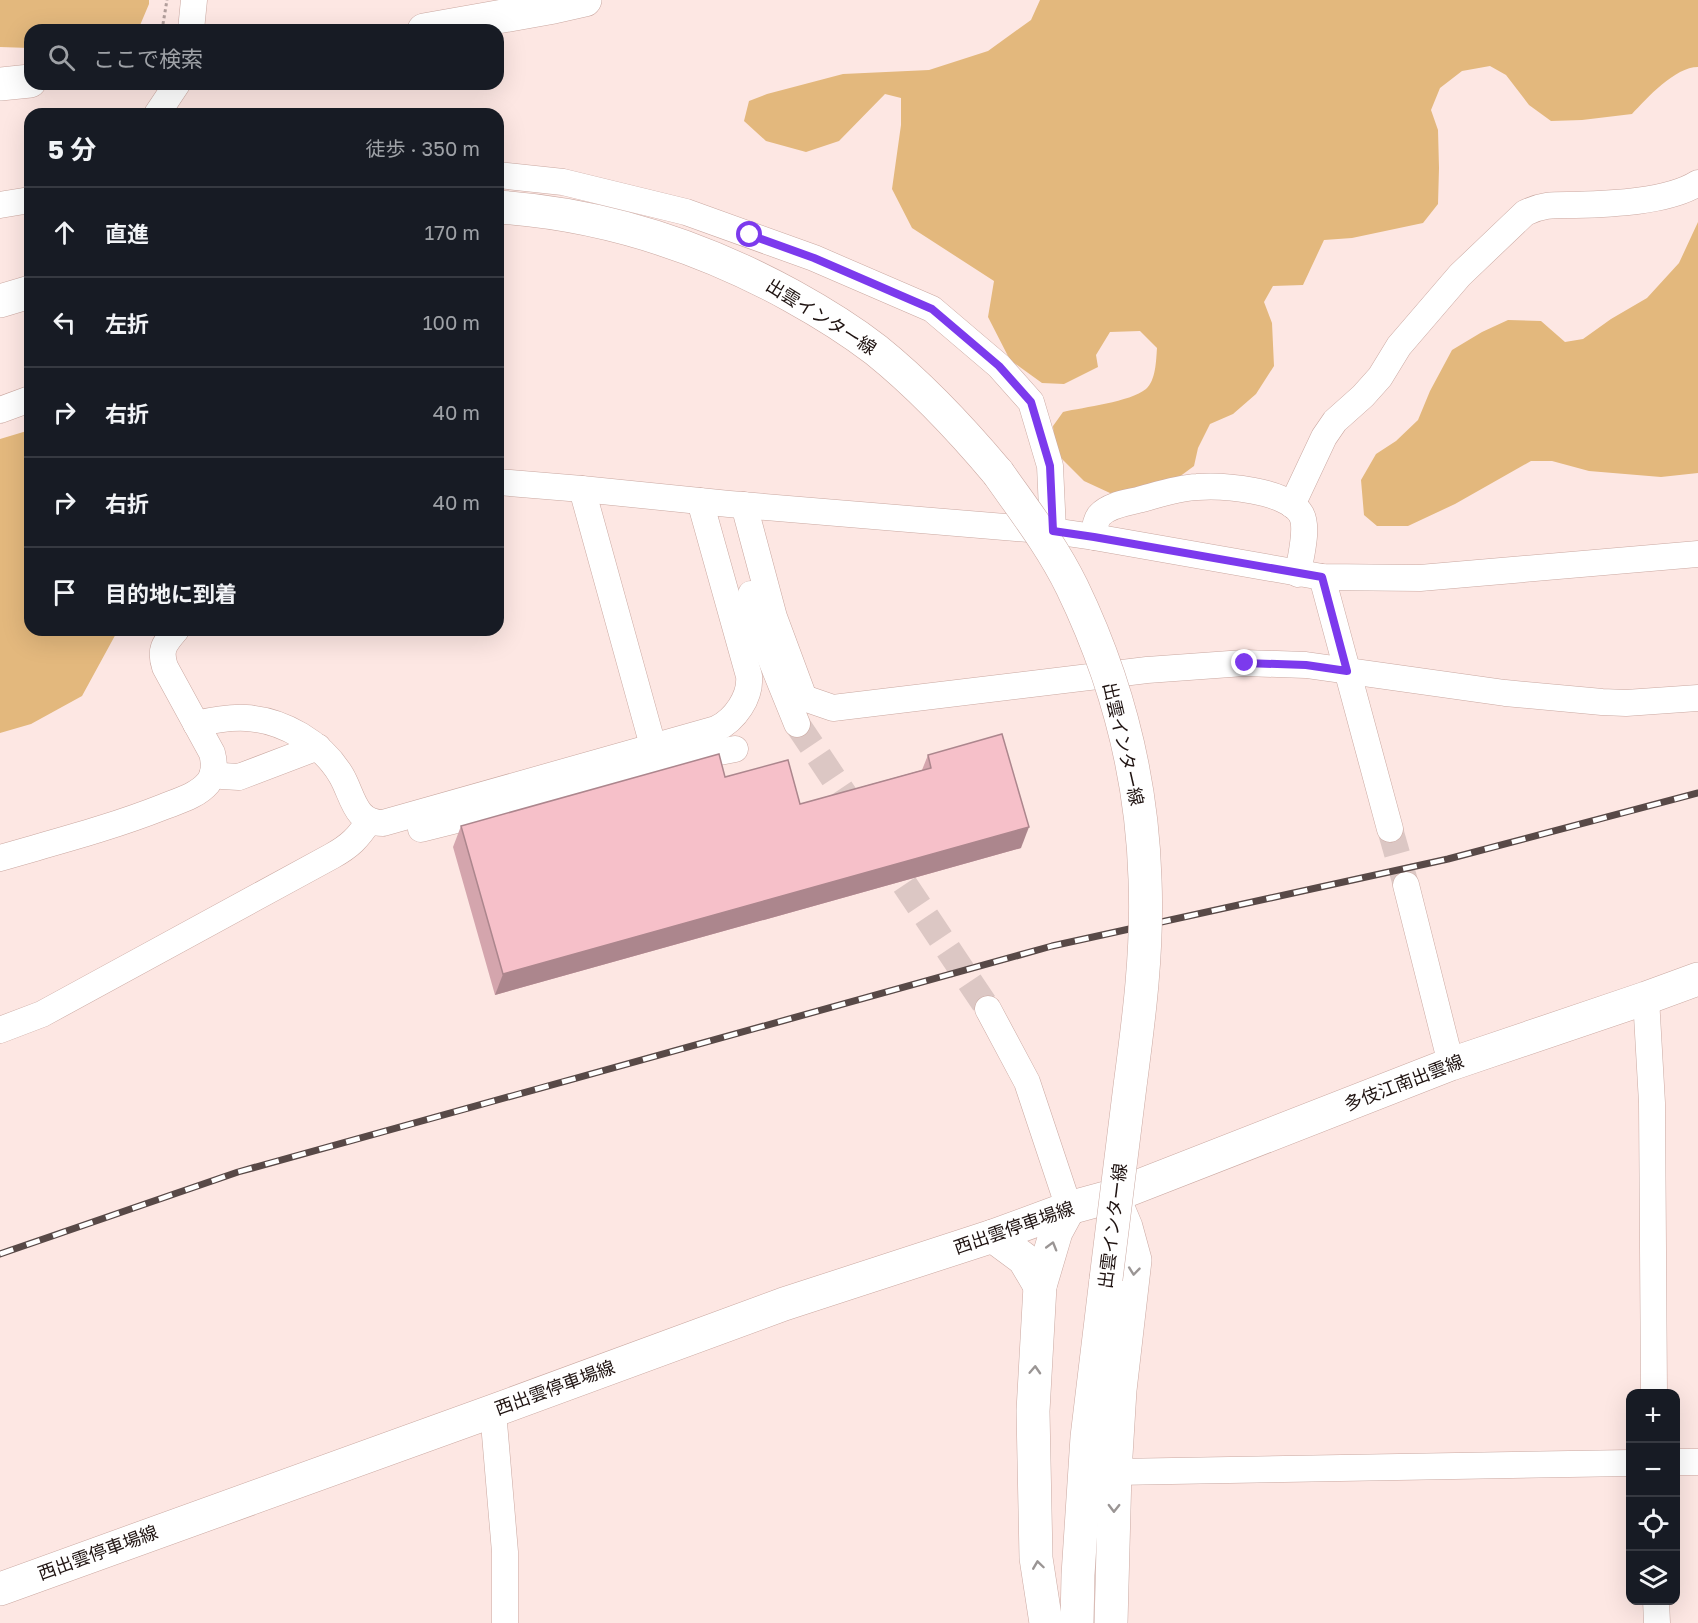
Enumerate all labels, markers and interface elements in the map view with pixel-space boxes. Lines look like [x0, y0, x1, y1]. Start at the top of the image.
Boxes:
search box [24, 24, 504, 90]
icon: search [45, 41, 78, 74]
text: ここで検索 [93, 45, 203, 72]
text: 5 分 [48, 134, 96, 165]
text: 徒歩 · 350 m [366, 136, 480, 160]
icon: ahead [48, 216, 81, 249]
text: 直進 [105, 220, 149, 247]
text: 170 m [425, 220, 480, 244]
route start [736, 221, 762, 247]
street label: 出雲インター線 [762, 273, 881, 359]
icon: left [48, 306, 81, 339]
text: 左折 [105, 310, 149, 337]
text: 100 m [423, 310, 480, 334]
icon: right [48, 396, 81, 429]
text: 右折 [105, 400, 149, 427]
text: 40 m [433, 400, 480, 424]
icon: right [48, 486, 81, 519]
text: 右折 [105, 490, 149, 517]
text: 40 m [433, 490, 480, 514]
icon: arrive [48, 576, 81, 609]
text: 目的地に到着 [105, 580, 237, 607]
route end [1231, 649, 1257, 675]
street label: 出雲インター線 [1099, 680, 1149, 808]
street label: 多伎江南出雲線 [1341, 1049, 1466, 1115]
street label: 出雲インター線 [1093, 1162, 1131, 1290]
street label: 西出雲停車場線 [951, 1196, 1077, 1258]
one-way arrow [1045, 1241, 1057, 1252]
one-way arrow [1128, 1267, 1141, 1276]
street label: 西出雲停車場線 [492, 1355, 618, 1419]
one-way arrow [1029, 1366, 1042, 1375]
map controls [1626, 1389, 1680, 1605]
button: + [1626, 1389, 1680, 1443]
button: − [1626, 1443, 1680, 1497]
button: locate [1626, 1497, 1680, 1551]
one-way arrow [1108, 1503, 1120, 1512]
street label: 西出雲停車場線 [35, 1520, 161, 1584]
button: layers [1626, 1551, 1680, 1605]
one-way arrow [1032, 1561, 1044, 1570]

